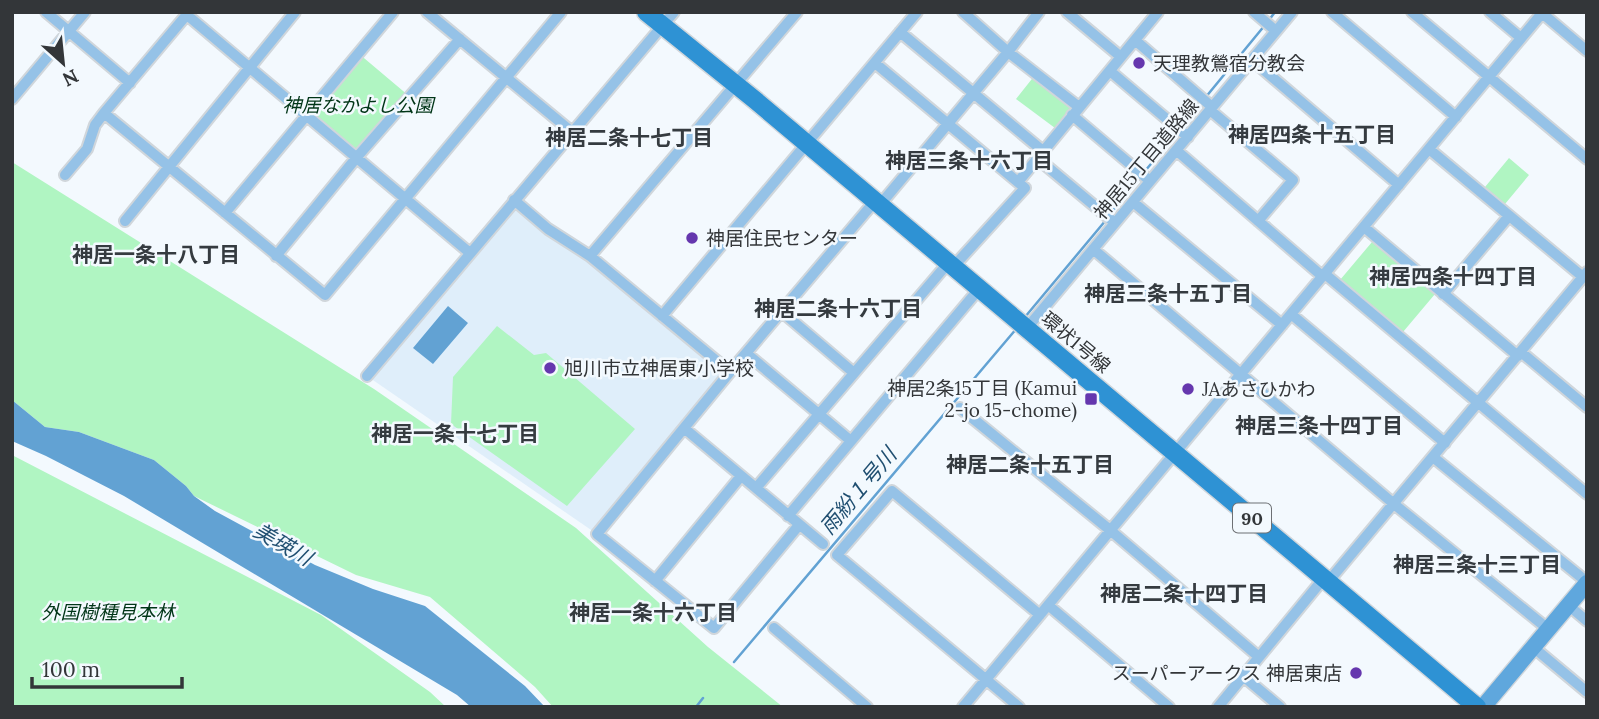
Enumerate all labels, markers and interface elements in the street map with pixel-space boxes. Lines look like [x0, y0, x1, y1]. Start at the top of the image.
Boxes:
north arrow [28, 28, 98, 98]
place label: 天理教鶯宿分教会 [1153, 51, 1305, 75]
marker: 天理教鶯宿分教会 [1131, 55, 1147, 71]
text: N [58, 64, 83, 92]
park label: 神居なかよし公園 [282, 93, 437, 117]
street label: 神居15丁目道路線 [1089, 94, 1203, 224]
district label: 神居四条十五丁目 [1228, 121, 1396, 148]
district label: 神居二条十七丁目 [545, 124, 713, 151]
district label: 神居三条十六丁目 [885, 147, 1053, 174]
place label: 神居住民センター [706, 226, 858, 250]
marker: 神居住民センター [684, 230, 700, 246]
district label: 神居一条十八丁目 [72, 241, 240, 268]
district label: 神居四条十四丁目 [1369, 263, 1537, 290]
district label: 神居三条十五丁目 [1084, 280, 1252, 307]
district label: 神居二条十六丁目 [754, 295, 922, 322]
street label: 環状1号線 [1037, 306, 1115, 378]
place label: 旭川市立神居東小学校 [564, 356, 754, 380]
marker: 旭川市立神居東小学校 [542, 360, 558, 376]
place label: 神居2条15丁目 (Kamui 2-jo 15-chome) [887, 376, 1077, 423]
place label: JAあさひかわ [1201, 377, 1315, 401]
marker: JAあさひかわ [1180, 381, 1196, 397]
marker: 神居2条15丁目 (Kamui 2-jo 15-chome) [1083, 391, 1099, 407]
district label: 神居三条十四丁目 [1235, 412, 1403, 439]
district label: 神居一条十七丁目 [371, 420, 539, 447]
water label: 雨紛１号川 [814, 441, 903, 540]
district label: 神居二条十五丁目 [946, 451, 1114, 478]
road number: 90 [1233, 504, 1271, 532]
water label: 美瑛川 [249, 517, 319, 572]
district label: 神居三条十三丁目 [1393, 551, 1561, 578]
district label: 神居二条十四丁目 [1100, 580, 1268, 607]
district label: 神居一条十六丁目 [569, 599, 737, 626]
park label: 外国樹種見本林 [41, 600, 176, 624]
scale bar [32, 646, 182, 690]
text: 100 m [42, 656, 100, 683]
place label: スーパーアークス 神居東店 [1112, 661, 1342, 685]
marker: スーパーアークス 神居東店 [1348, 665, 1364, 681]

